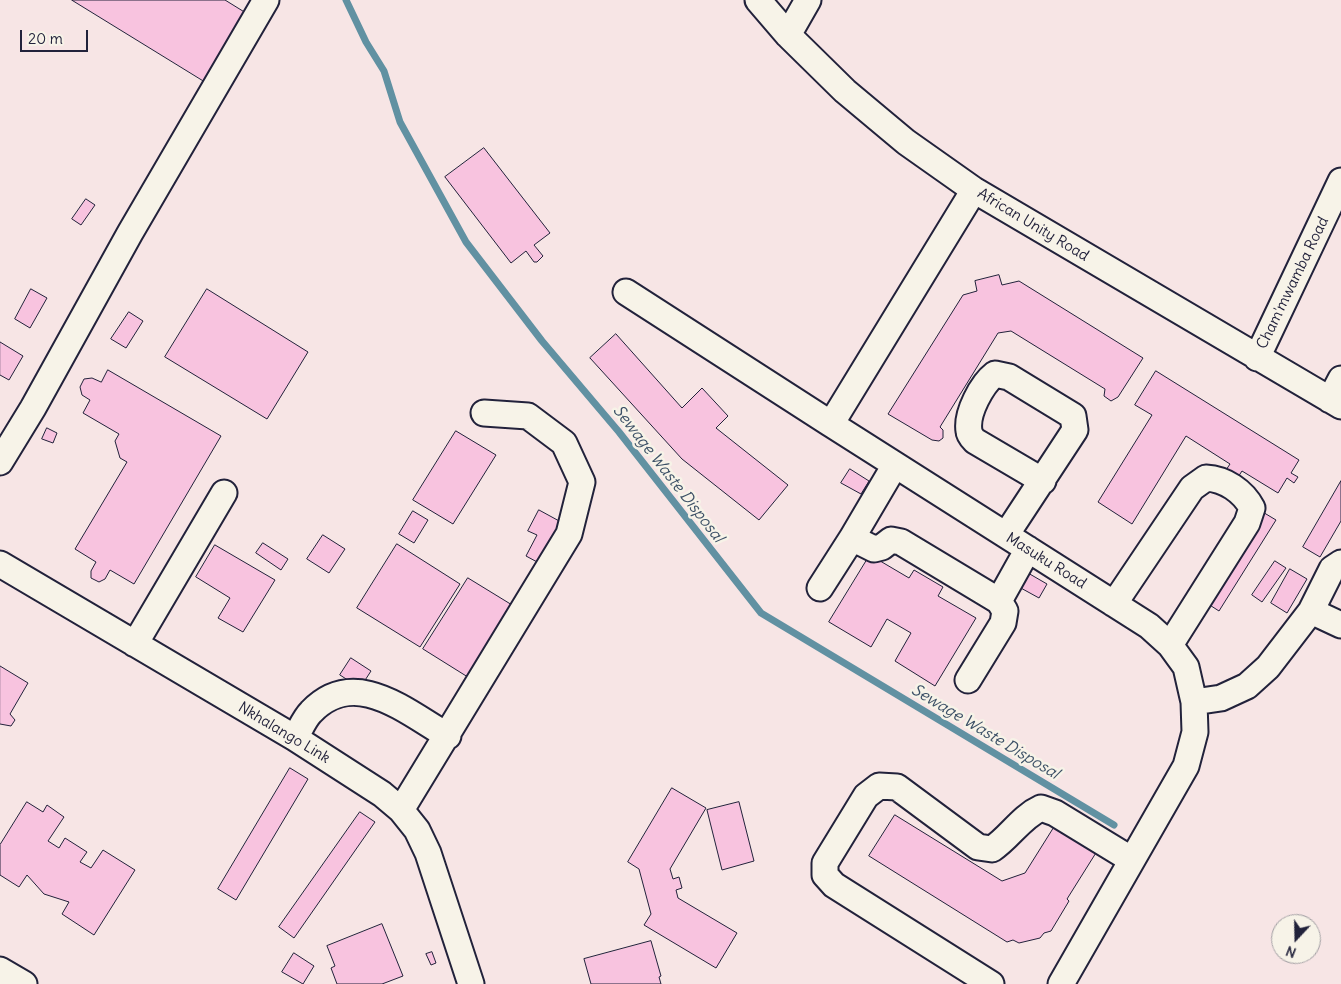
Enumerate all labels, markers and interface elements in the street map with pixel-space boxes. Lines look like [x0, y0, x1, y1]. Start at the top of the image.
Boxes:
scale bar [22, 20, 90, 52]
text: 20 m [28, 29, 63, 48]
street label: African Unity Road [974, 185, 1092, 265]
street label: Cham'mwamba Road [1253, 214, 1333, 352]
water label: Sewage Waste Disposal [608, 402, 728, 546]
street label: Masuku Road [1002, 529, 1090, 593]
water label: Sewage Waste Disposal [908, 680, 1062, 784]
street label: Nkhalango Link [235, 699, 333, 767]
north arrow [1271, 914, 1321, 964]
text: N [1283, 942, 1299, 962]

